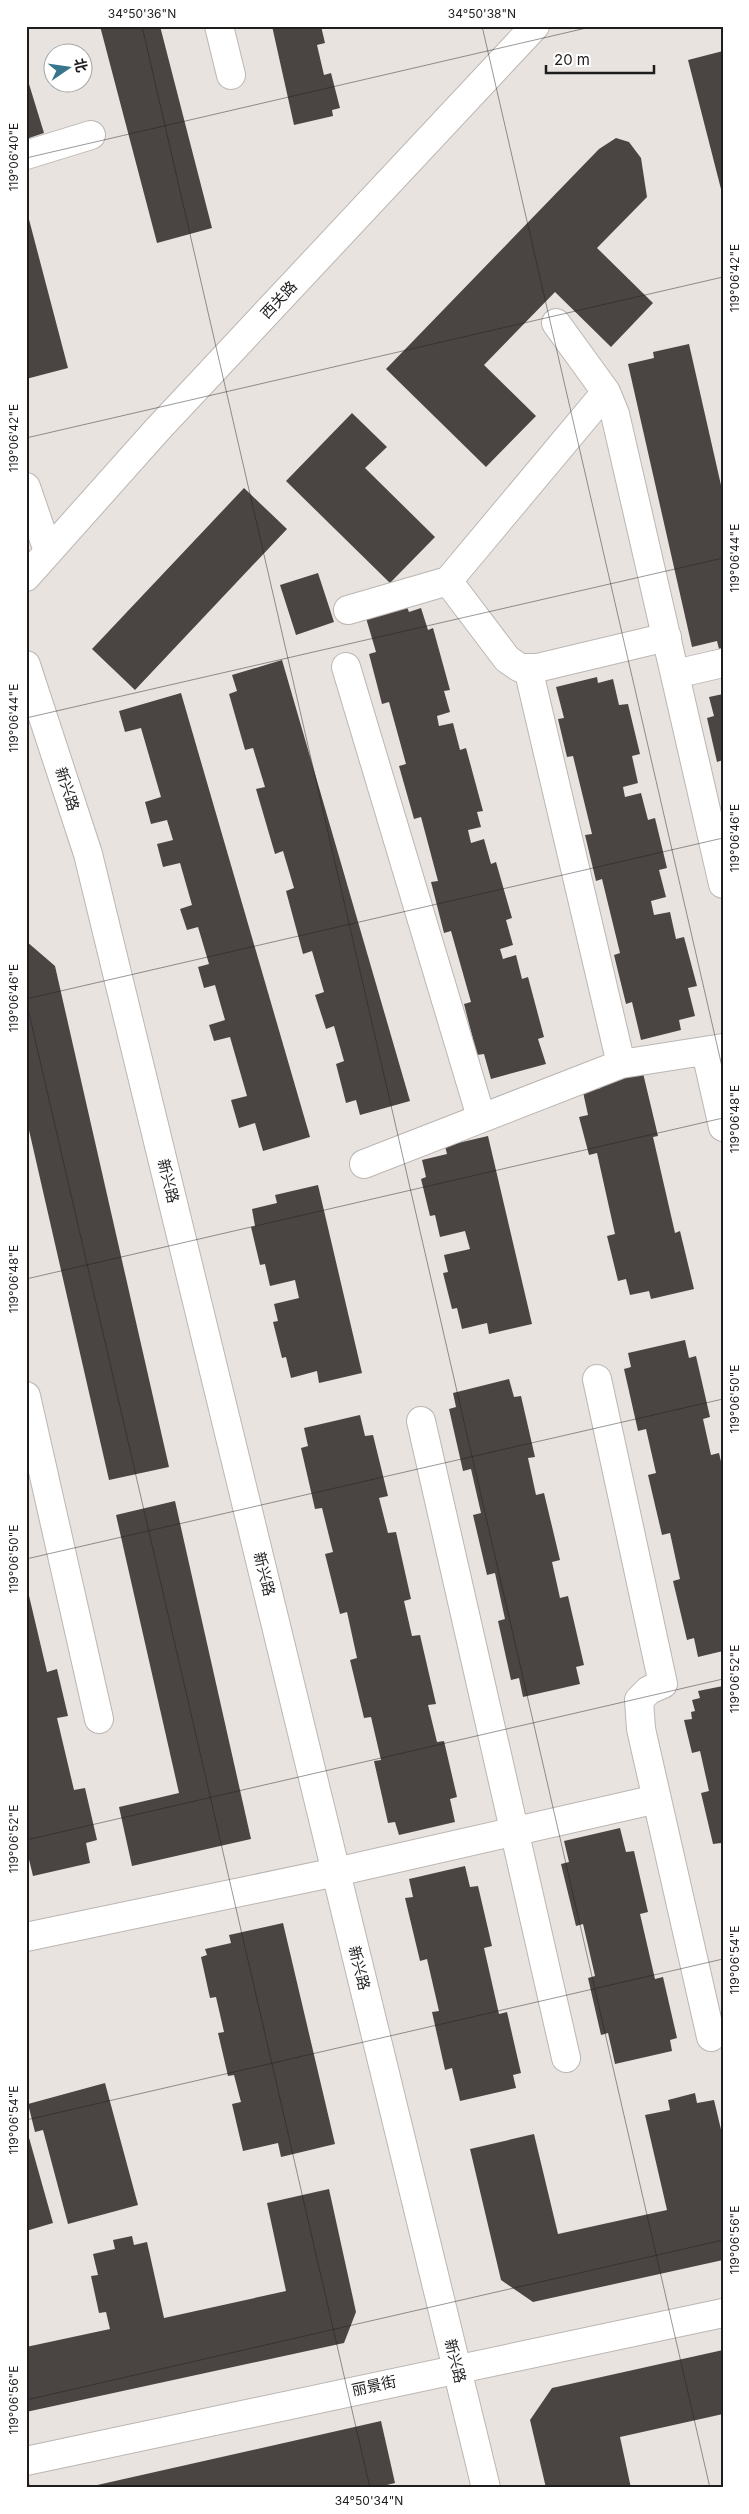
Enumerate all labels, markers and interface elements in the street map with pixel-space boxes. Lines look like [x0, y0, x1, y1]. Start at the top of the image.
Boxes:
text: 34°50'36"N [108, 6, 176, 21]
text: 34°50'38"N [448, 6, 516, 21]
north arrow [42, 42, 92, 92]
scale bar [546, 42, 654, 74]
text: 20 m [554, 50, 590, 69]
text: 北 [71, 56, 91, 74]
text: 119°06'40"E [6, 123, 21, 191]
text: 119°06'42"E [727, 244, 742, 312]
street label: 西关路 [256, 277, 301, 323]
text: 119°06'42"E [6, 404, 21, 472]
text: 119°06'44"E [727, 524, 742, 592]
text: 119°06'44"E [6, 684, 21, 752]
street label: 新兴路 [51, 765, 83, 813]
text: 119°06'46"E [727, 804, 742, 872]
text: 119°06'46"E [6, 964, 21, 1032]
text: 119°06'48"E [727, 1085, 742, 1153]
street label: 新兴路 [154, 1157, 183, 1205]
text: 119°06'48"E [6, 1245, 21, 1313]
text: 119°06'50"E [727, 1365, 742, 1433]
text: 119°06'50"E [6, 1525, 21, 1593]
street label: 新兴路 [250, 1550, 279, 1598]
text: 119°06'52"E [727, 1645, 742, 1713]
text: 119°06'52"E [6, 1805, 21, 1873]
text: 119°06'54"E [727, 1925, 742, 1995]
street label: 新兴路 [345, 1944, 374, 1992]
text: 119°06'54"E [6, 2085, 21, 2155]
text: 119°06'56"E [727, 2206, 742, 2274]
street label: 新兴路 [441, 2337, 470, 2385]
text: 119°06'56"E [6, 2366, 21, 2434]
street label: 丽景街 [350, 2372, 398, 2399]
text: 34°50'34"N [335, 2493, 403, 2508]

